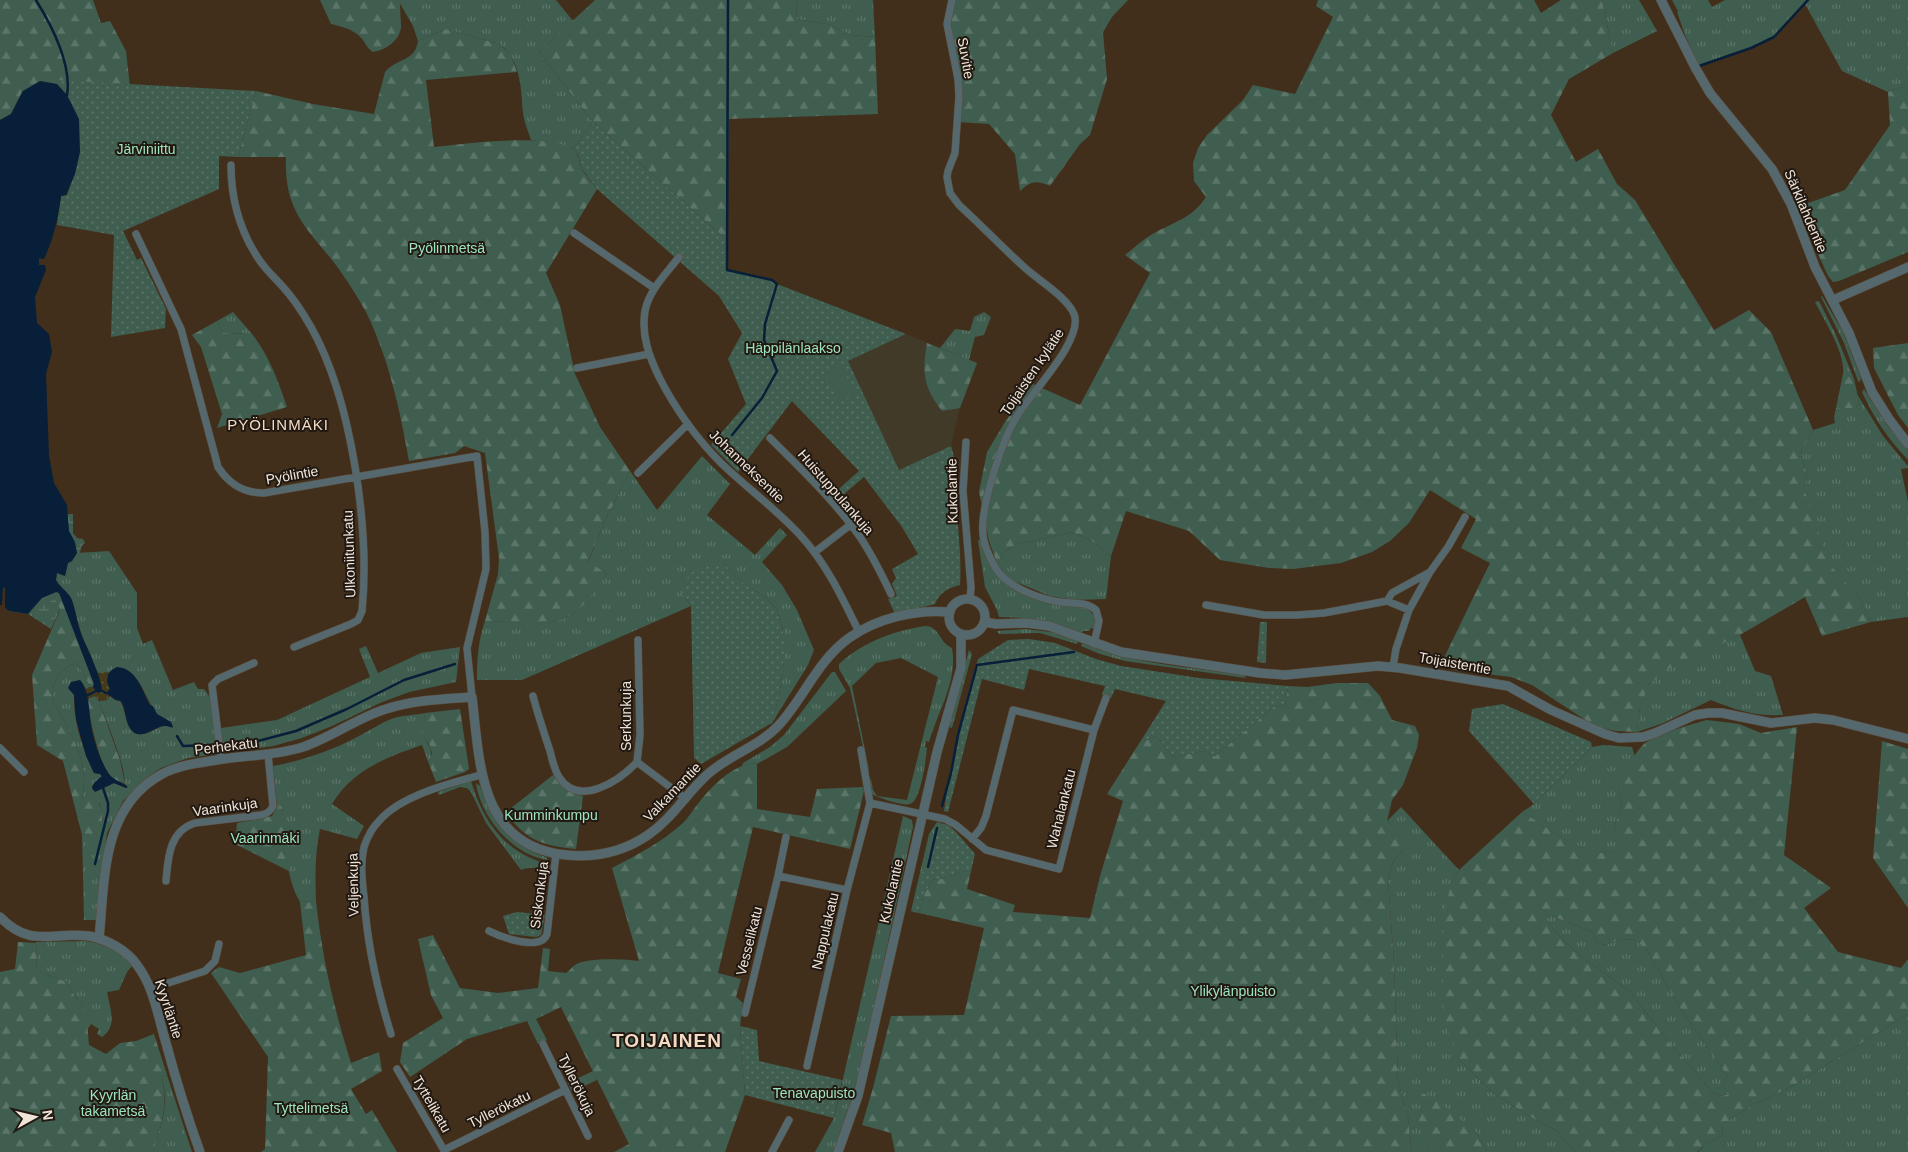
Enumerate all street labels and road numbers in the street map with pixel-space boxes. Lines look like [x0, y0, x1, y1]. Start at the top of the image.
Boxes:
street label: Suvitie [954, 36, 978, 80]
street label: Särkilahdentie [1781, 167, 1831, 255]
street label: Toijaisten kylätie [997, 325, 1067, 419]
street label: Johanneksentie [706, 426, 788, 506]
street label: Huistuppulankuja [795, 446, 877, 538]
street label: Kukolantie [943, 458, 961, 524]
street label: Pyölintie [265, 462, 320, 487]
street label: Ulkoniitunkatu [339, 510, 359, 598]
street label: Toijaistentie [1418, 649, 1493, 677]
street label: Serkunkuja [618, 681, 634, 751]
street label: Perhekatu [193, 734, 259, 758]
street label: Valkamantie [640, 759, 704, 825]
street label: Wahalankatu [1043, 768, 1079, 850]
street label: Vaarinkuja [192, 795, 259, 819]
street label: Veljenkuja [344, 853, 362, 917]
street label: Kukolantie [876, 857, 906, 925]
street label: Siskonkuja [527, 860, 551, 930]
street label: Nappulakatu [808, 891, 842, 971]
street label: Vesselikatu [733, 905, 765, 977]
street label: Kyyrläntie [152, 977, 186, 1041]
street label: Tyllerökuja [555, 1051, 599, 1119]
street label: Tyttelikatu [409, 1073, 455, 1135]
street label: Tyllerökatu [465, 1087, 533, 1131]

